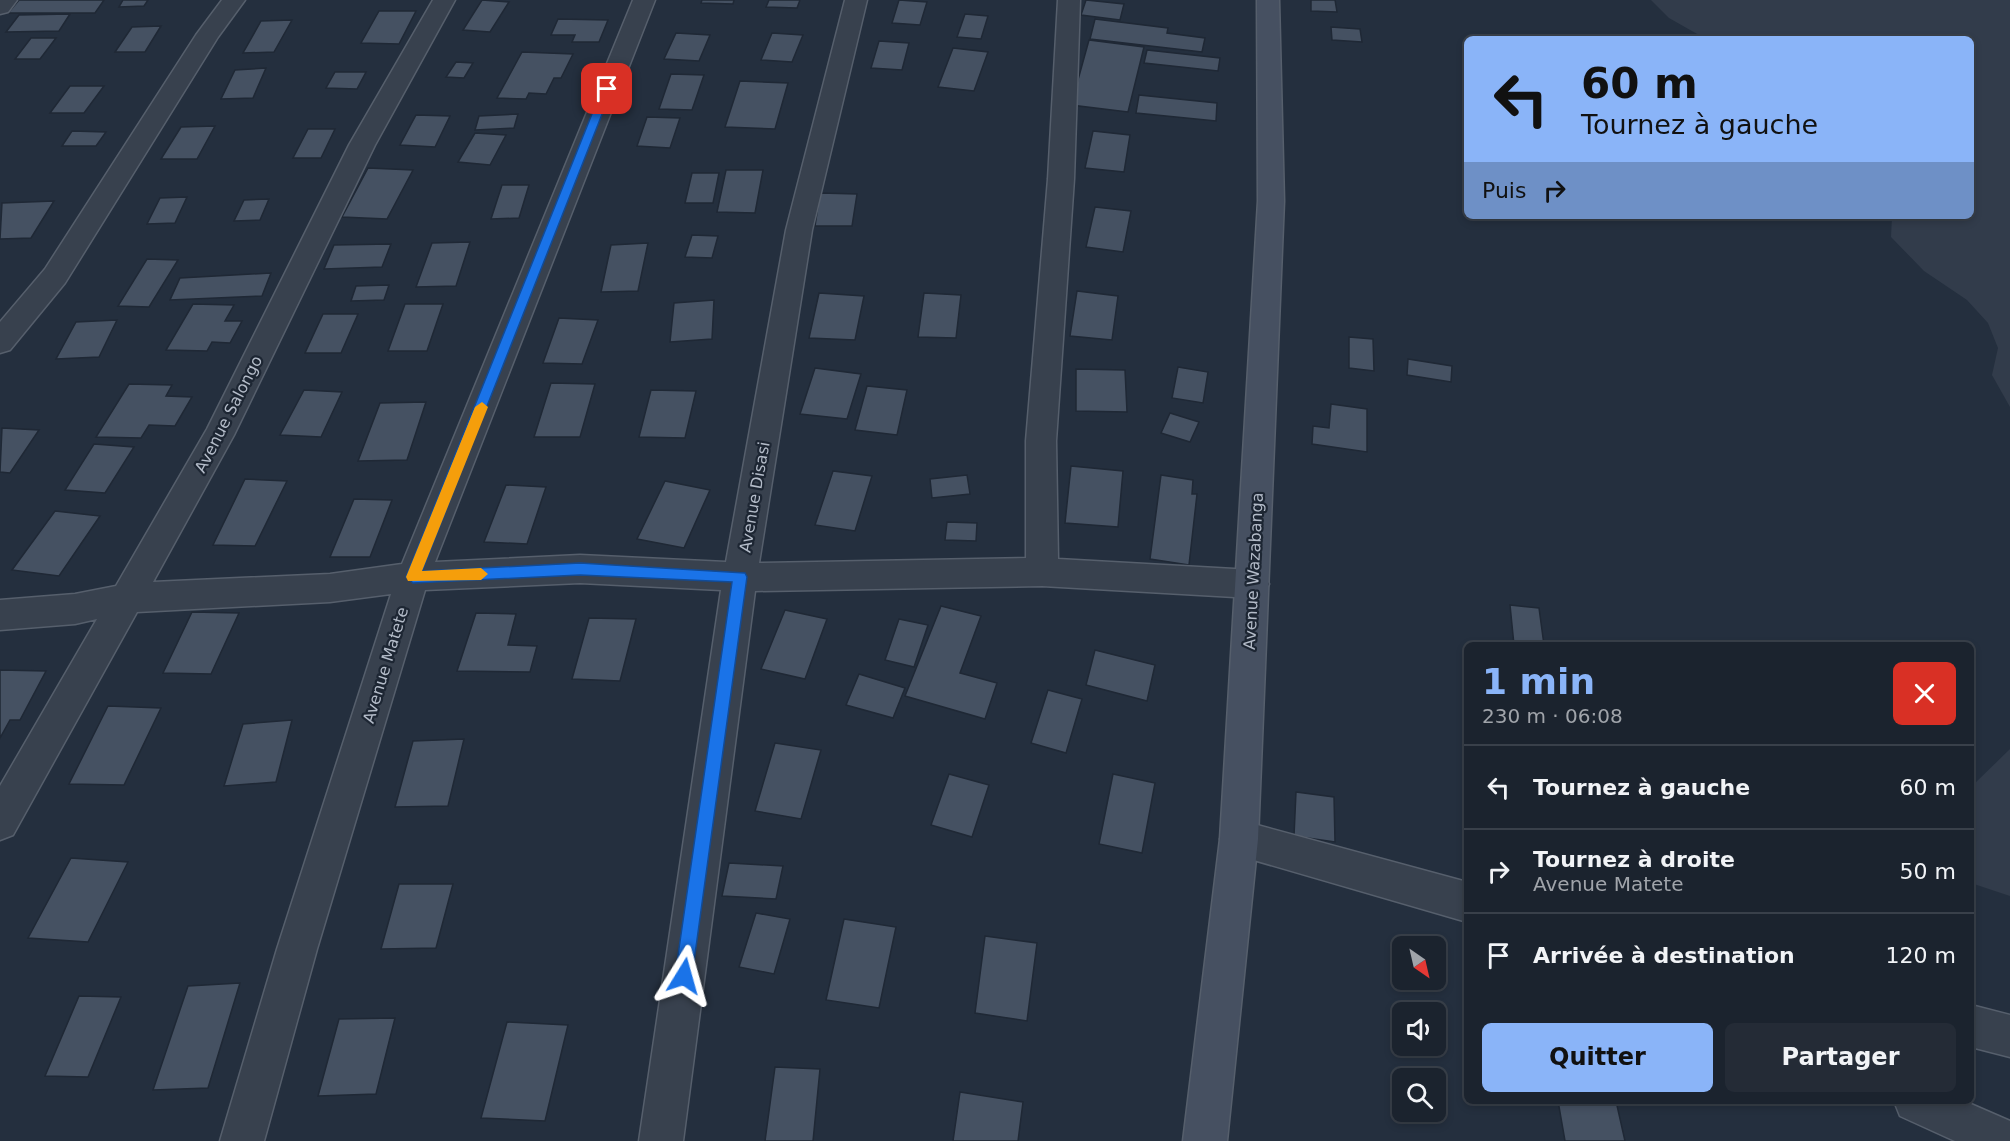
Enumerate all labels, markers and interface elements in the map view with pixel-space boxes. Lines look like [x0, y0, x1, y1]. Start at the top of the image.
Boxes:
text: 60 m [1581, 59, 1698, 108]
icon: left [1482, 60, 1560, 138]
pin [581, 63, 632, 114]
icon: arrive [590, 72, 623, 105]
text: Tournez à gauche [1581, 109, 1818, 140]
icon: right [1538, 174, 1571, 207]
text: Puis [1482, 178, 1526, 203]
street label: Avenue Salongo [191, 353, 266, 476]
street label: Avenue Disasi [735, 440, 774, 554]
street label: Avenue Wazabanga [1240, 492, 1267, 650]
street label: Avenue Matete [359, 605, 412, 725]
text: 1 min [1482, 661, 1595, 702]
button: close [1893, 662, 1956, 725]
text: 230 m · 06:08 [1482, 704, 1623, 728]
icon: left [1482, 771, 1515, 804]
text: Tournez à gauche [1533, 775, 1750, 800]
text: 60 m [1900, 775, 1956, 800]
text: Tournez à droite [1533, 847, 1735, 872]
icon: right [1482, 855, 1515, 888]
text: 50 m [1900, 859, 1956, 884]
text: Avenue Matete [1533, 872, 1683, 896]
north arrow [1392, 936, 1446, 990]
map controls [1392, 936, 1446, 1122]
icon: arrive [1482, 939, 1515, 972]
text: Arrivée à destination [1533, 943, 1795, 968]
text: 120 m [1886, 943, 1956, 968]
position arrow [652, 944, 716, 1008]
button: sound [1392, 1002, 1446, 1056]
button: Quitter [1482, 1023, 1713, 1092]
button: Partager [1725, 1023, 1956, 1092]
button: search [1392, 1068, 1446, 1122]

